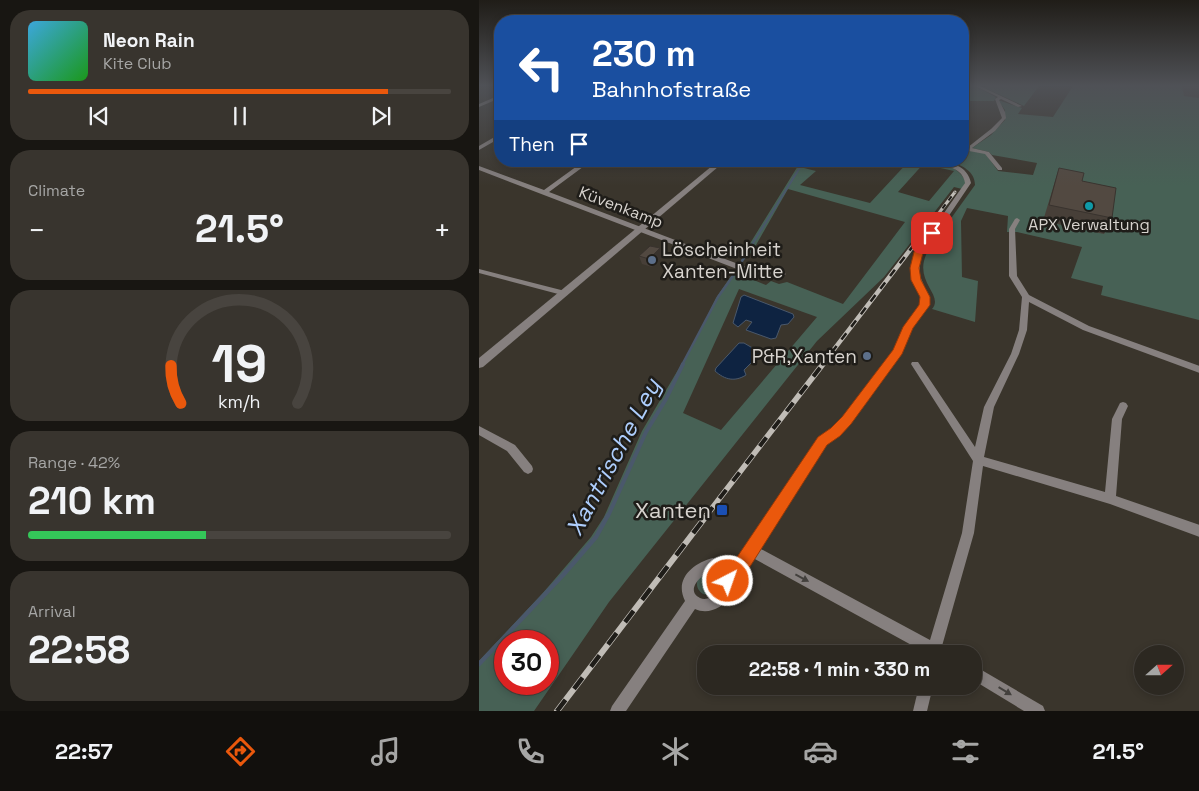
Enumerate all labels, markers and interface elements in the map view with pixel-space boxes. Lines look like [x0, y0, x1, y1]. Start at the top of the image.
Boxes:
text: Neon Rain [103, 28, 195, 53]
text: 230 m [592, 32, 696, 76]
icon: left [509, 35, 574, 100]
text: Kite Club [103, 53, 172, 74]
text: Bahnhofstraße [592, 75, 751, 103]
icon: previous [85, 102, 113, 130]
icon: pause [226, 102, 254, 130]
icon: next [367, 102, 395, 130]
icon: arrive [565, 130, 593, 158]
text: Then [509, 132, 555, 157]
text: Climate [28, 180, 85, 201]
street label: Küvenkamp [576, 181, 666, 233]
marker: APX Verwaltung [1083, 200, 1095, 212]
text: 21.5° [195, 205, 284, 253]
text: − [28, 212, 45, 248]
text: + [434, 212, 451, 248]
pin [911, 212, 953, 254]
place label: APX Verwaltung [1028, 214, 1150, 235]
icon: arrive [918, 219, 946, 247]
place label: Löscheinheit Xanten-Mitte [662, 237, 783, 284]
marker: Löscheinheit Xanten-Mitte [646, 254, 658, 266]
text: 19 [212, 331, 267, 397]
place label: P&R,Xanten [752, 344, 857, 369]
marker: P&R,Xanten [861, 350, 873, 362]
water label: Xantrische Ley [559, 372, 668, 541]
text: km/h [218, 390, 261, 413]
text: Range · 42% [28, 452, 120, 473]
text: 210 km [28, 477, 156, 525]
place label: Xanten [635, 496, 711, 524]
marker: Xanten [715, 503, 729, 517]
position arrow [701, 554, 753, 606]
one-way arrow [795, 574, 810, 582]
text: Arrival [28, 601, 76, 622]
text: 22:58 [28, 626, 130, 674]
speed limit sign: 30 [494, 630, 559, 695]
north arrow [1134, 645, 1184, 695]
map controls [1134, 645, 1184, 695]
text: 22:58 · 1 min · 330 m [749, 657, 930, 682]
one-way arrow [999, 687, 1012, 696]
icon: directions [223, 734, 258, 769]
icon: music [368, 734, 403, 769]
icon: phone [513, 734, 548, 769]
icon: climate [658, 734, 693, 769]
icon: car [803, 734, 838, 769]
icon: filters [948, 734, 983, 769]
text: 22:57 [55, 737, 113, 765]
text: 21.5° [1092, 737, 1144, 765]

